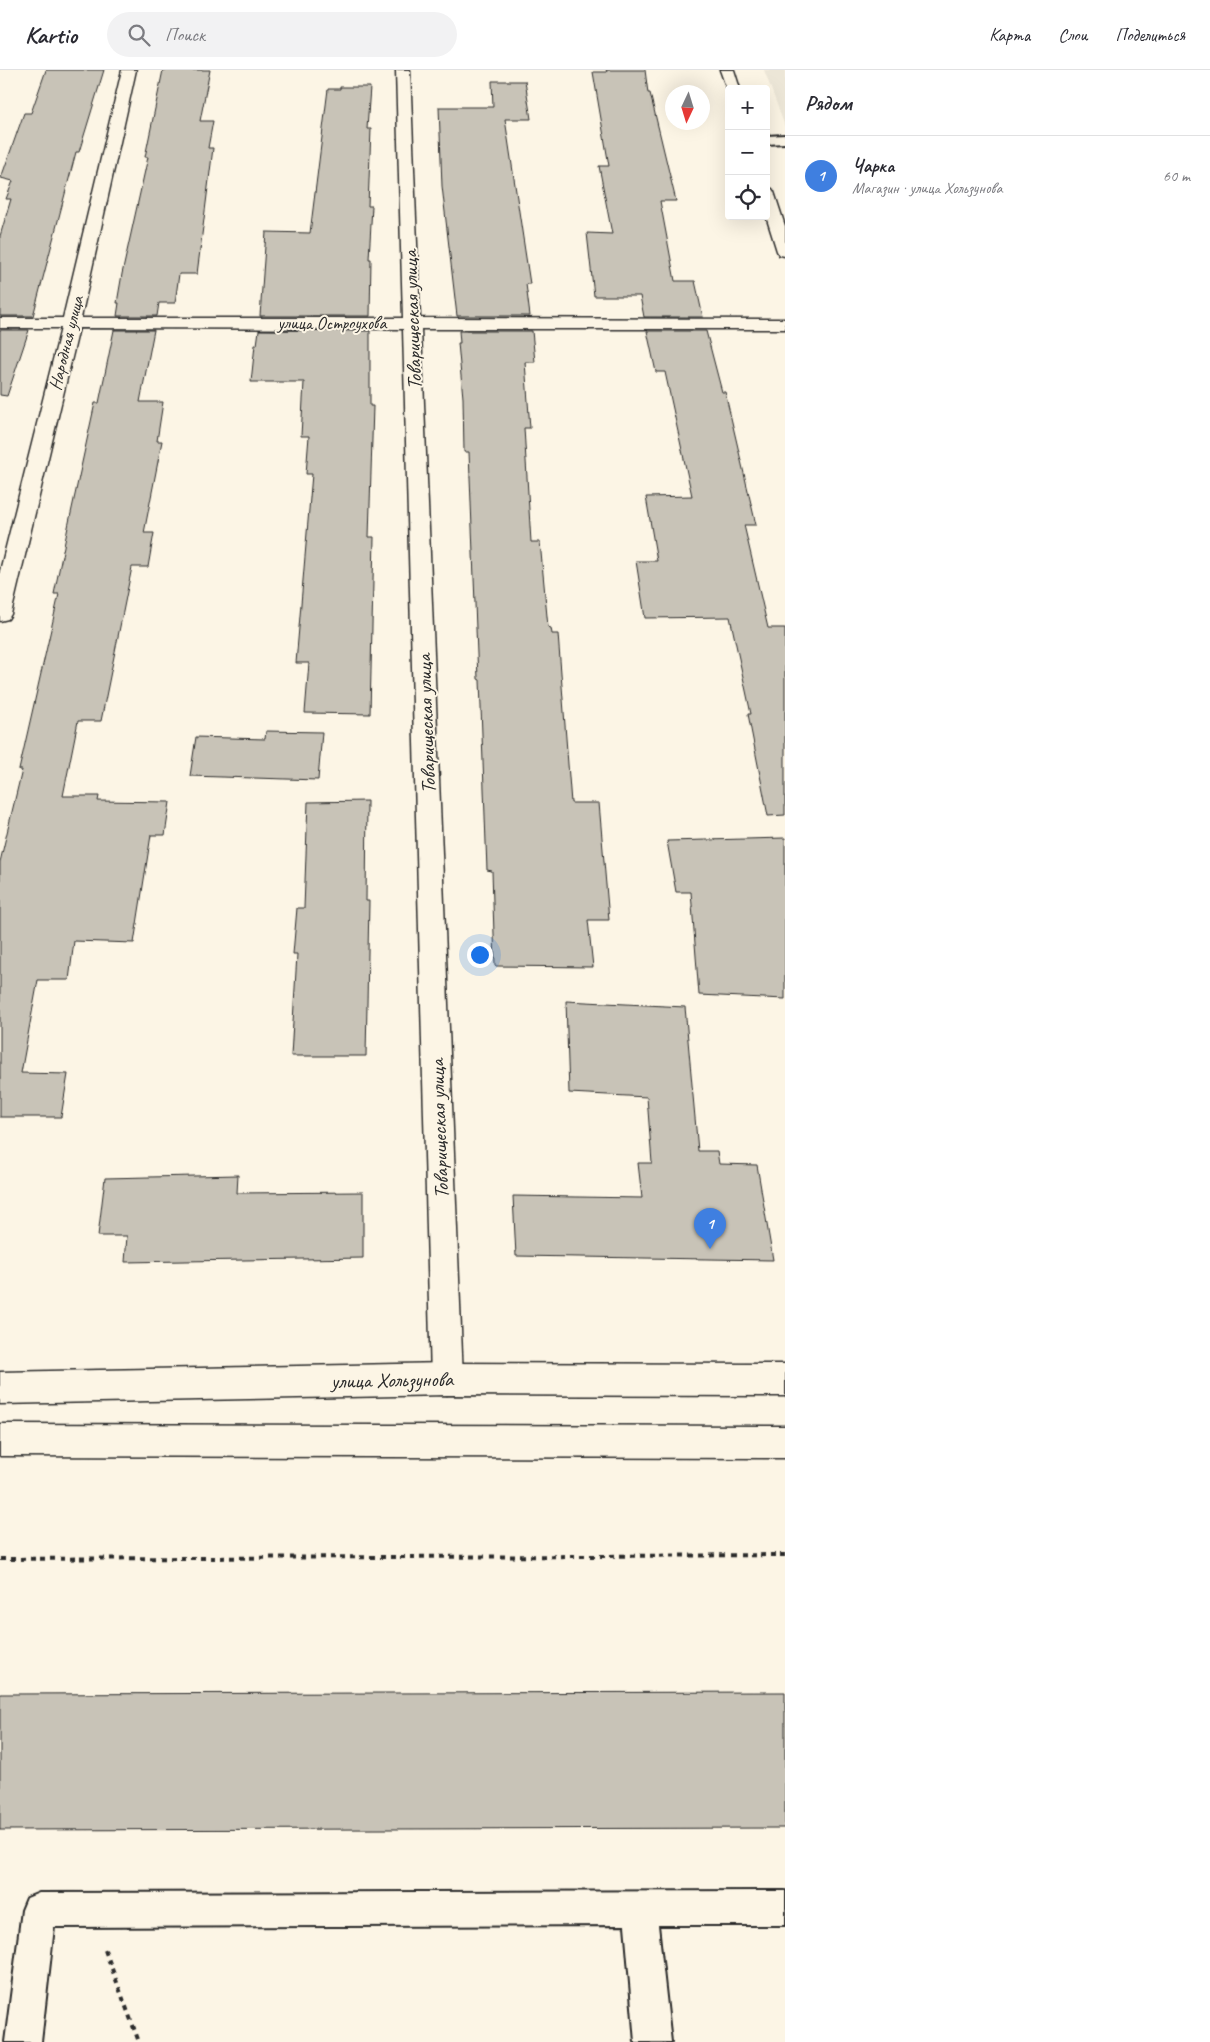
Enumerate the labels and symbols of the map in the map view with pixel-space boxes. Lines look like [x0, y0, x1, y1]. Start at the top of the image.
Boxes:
north arrow [665, 85, 710, 130]
street label: Товарищеская улица [396, 247, 427, 390]
street label: Народная улица [44, 293, 89, 392]
street label: улица Остроухова [277, 312, 388, 334]
street label: Товарищеская улица [410, 651, 441, 794]
your location [467, 942, 493, 968]
street label: Товарищеская улица [423, 1056, 454, 1199]
pin: 1 [694, 1208, 726, 1249]
street label: улица Хользунова [329, 1366, 455, 1394]

